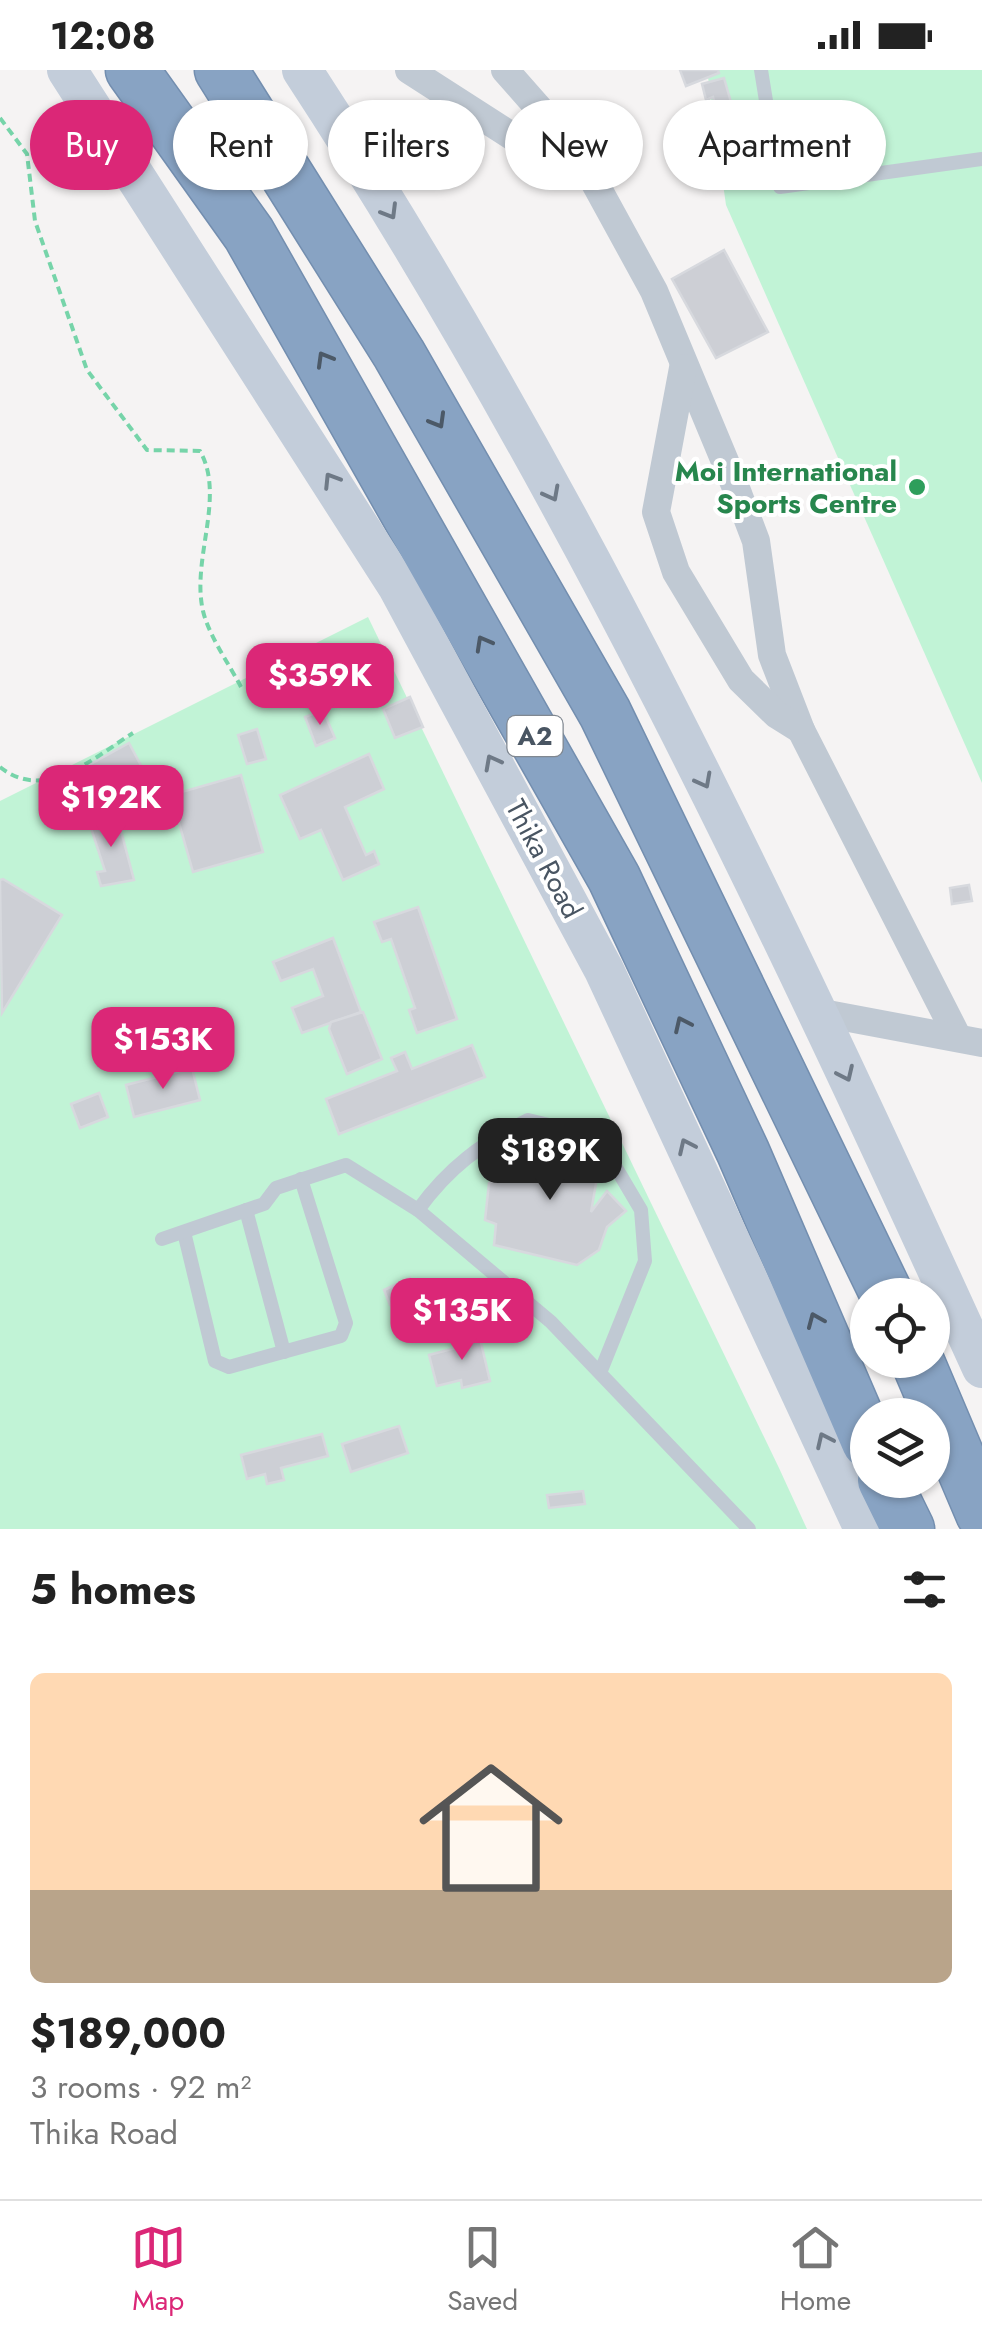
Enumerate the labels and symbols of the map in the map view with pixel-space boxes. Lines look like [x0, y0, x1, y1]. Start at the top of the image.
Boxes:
one-way arrow [378, 202, 397, 220]
one-way arrow [317, 352, 336, 370]
one-way arrow [425, 410, 445, 428]
place label: Moi International Sports Centre [675, 451, 897, 524]
one-way arrow [324, 473, 343, 491]
marker: Moi International Sports Centre [906, 476, 928, 498]
one-way arrow [540, 483, 560, 501]
one-way arrow [476, 635, 496, 653]
pin: $359K [250, 643, 390, 728]
road number: A2 [508, 716, 562, 756]
one-way arrow [485, 755, 504, 773]
pin: $192K [41, 765, 181, 850]
one-way arrow [692, 771, 712, 789]
street label: Thika Road [495, 792, 593, 926]
pin: $153K [93, 1007, 233, 1092]
one-way arrow [674, 1016, 694, 1034]
one-way arrow [833, 1064, 853, 1082]
pin: $189K [480, 1118, 620, 1203]
one-way arrow [679, 1138, 699, 1156]
pin: $135K [392, 1278, 532, 1363]
one-way arrow [807, 1312, 827, 1330]
one-way arrow [816, 1432, 836, 1450]

